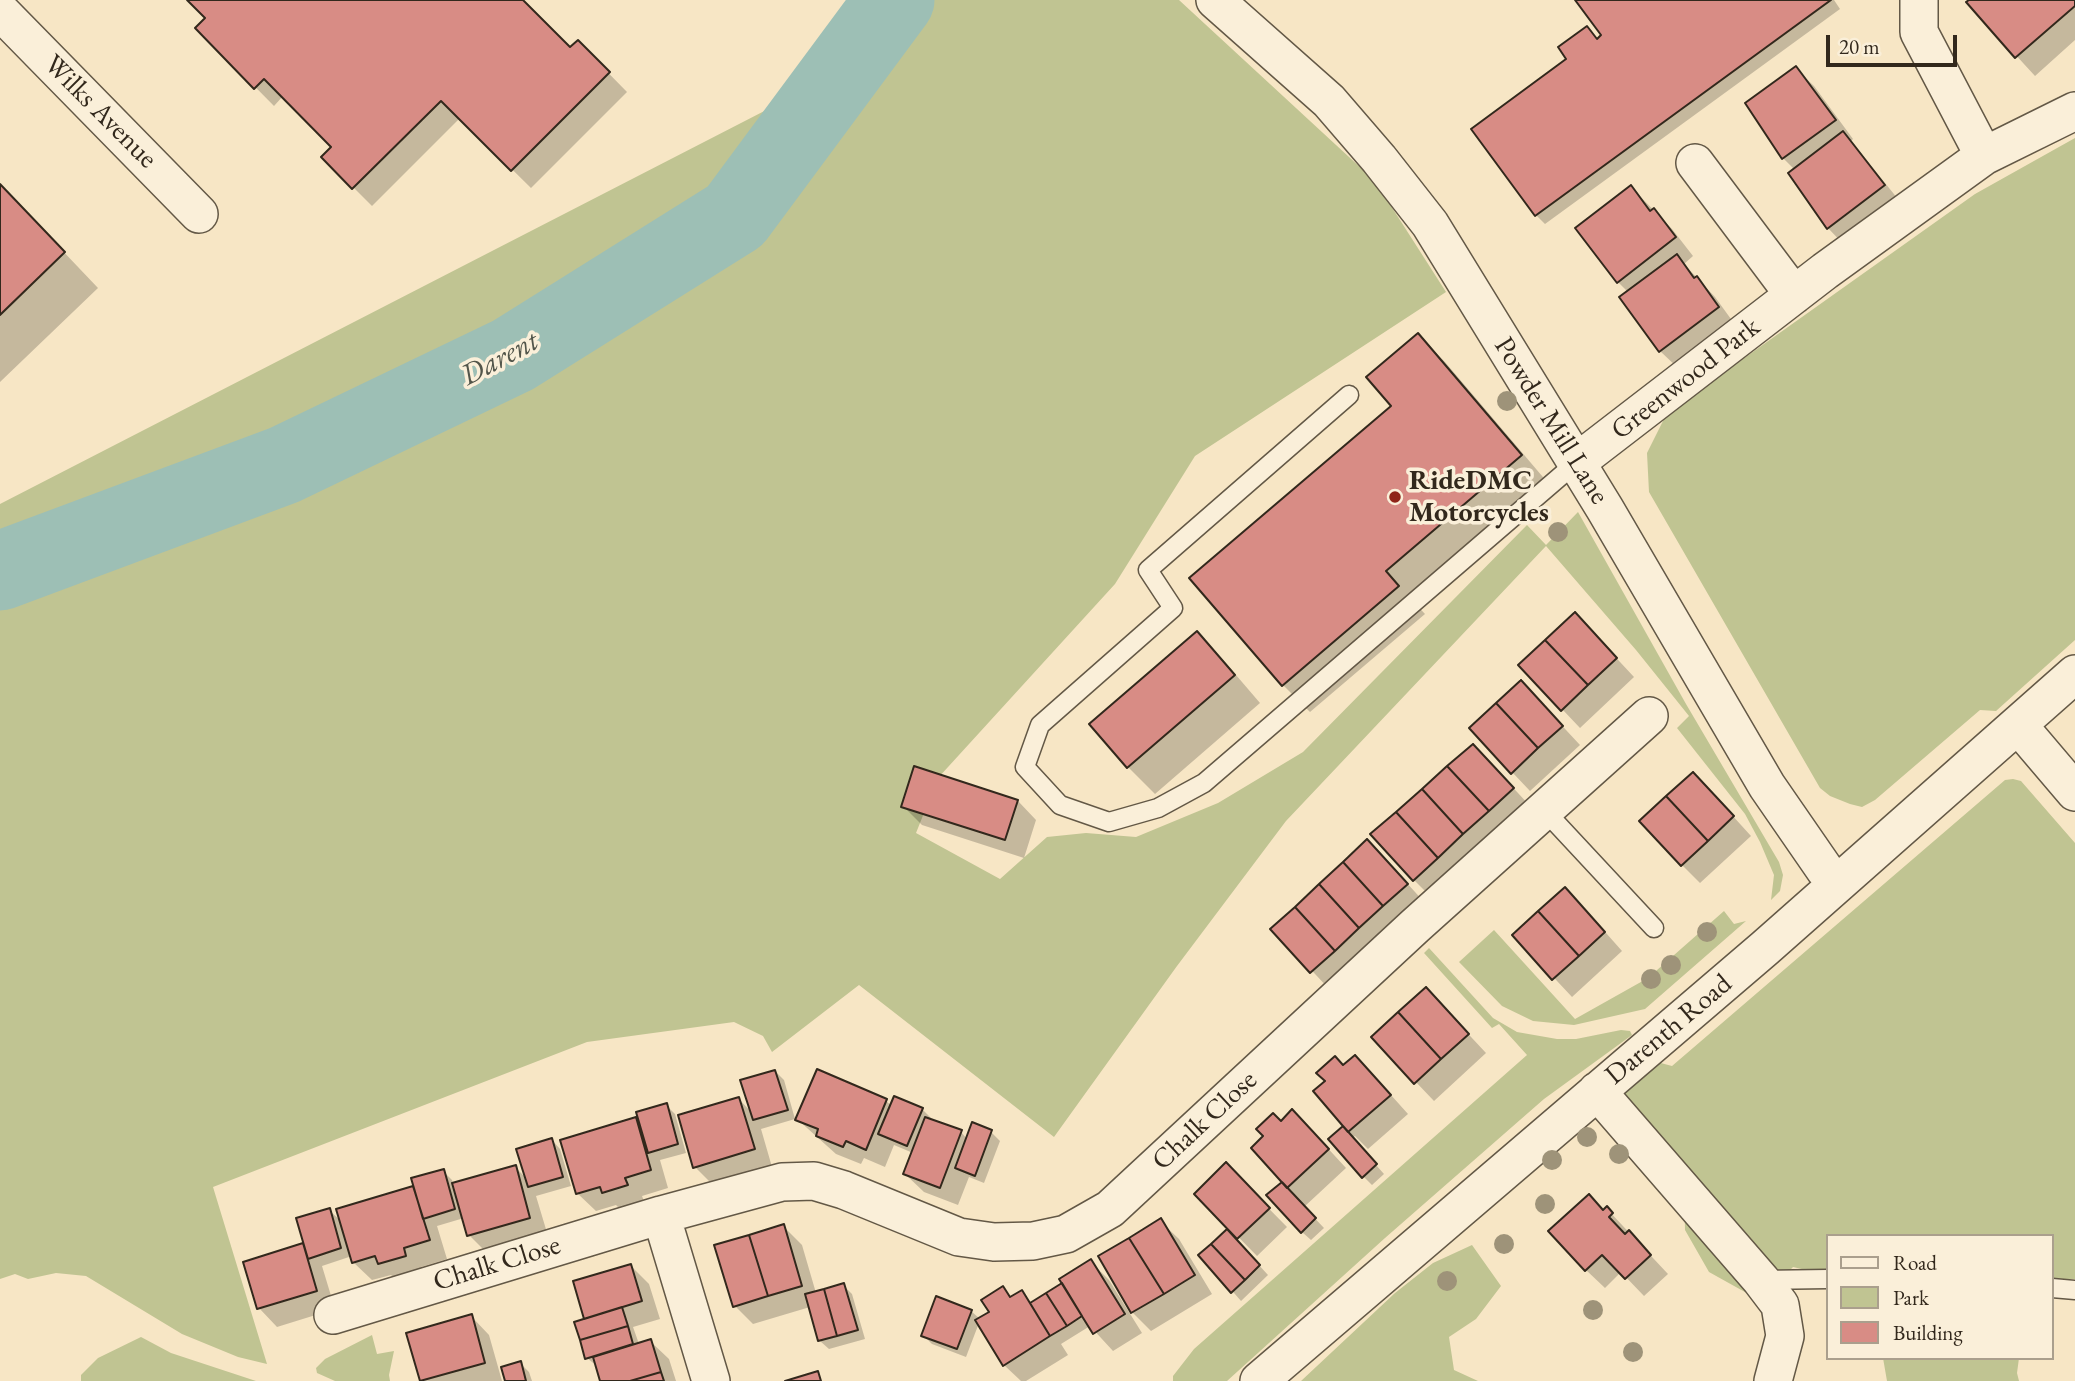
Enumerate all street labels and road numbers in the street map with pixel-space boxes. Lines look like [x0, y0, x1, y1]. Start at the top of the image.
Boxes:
street label: Wilks Avenue [36, 48, 164, 176]
street label: Greenwood Park [1605, 311, 1767, 447]
street label: Powder Mill Lane [1486, 331, 1616, 511]
street label: Darenth Road [1599, 967, 1739, 1093]
street label: Chalk Close [1146, 1064, 1264, 1178]
street label: Chalk Close [429, 1229, 565, 1299]

